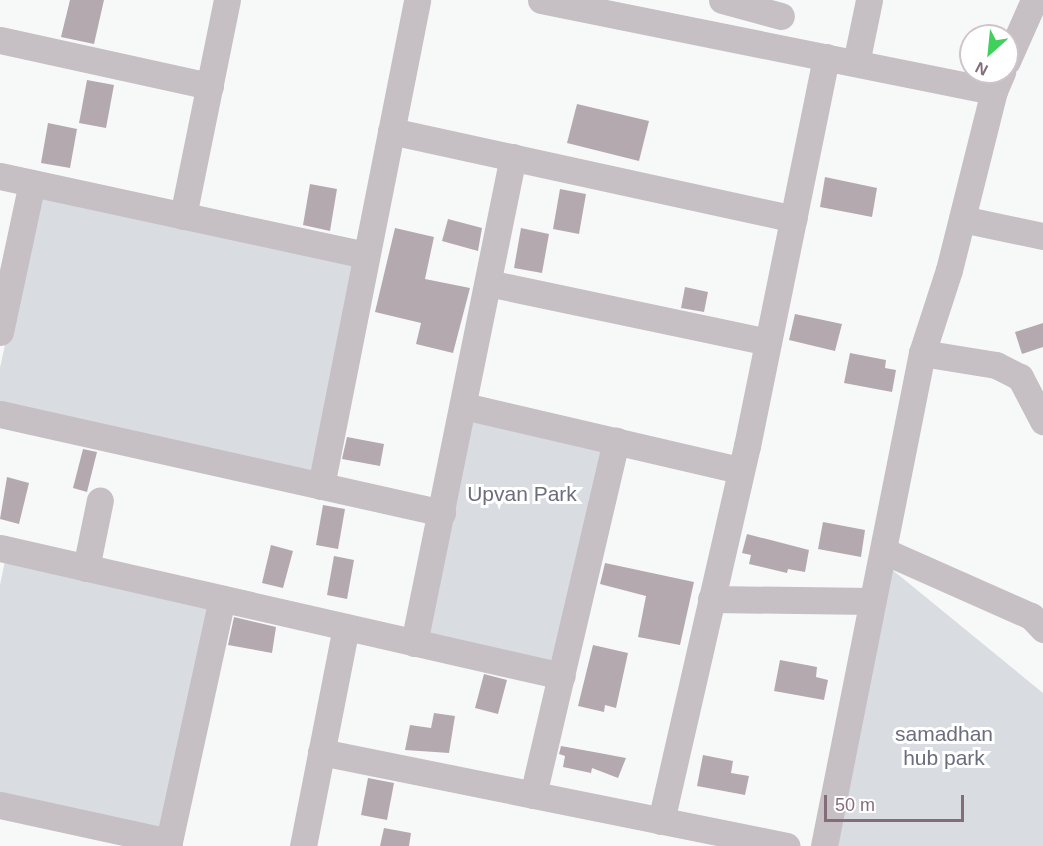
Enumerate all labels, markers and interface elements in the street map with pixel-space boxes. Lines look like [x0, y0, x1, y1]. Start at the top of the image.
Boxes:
north arrow [959, 24, 1019, 84]
text: N [972, 59, 991, 79]
park label: Upvan Park [467, 481, 577, 507]
park label: samadhan hub park [895, 721, 993, 771]
scale bar [827, 783, 966, 821]
text: 50 m [835, 795, 875, 815]

